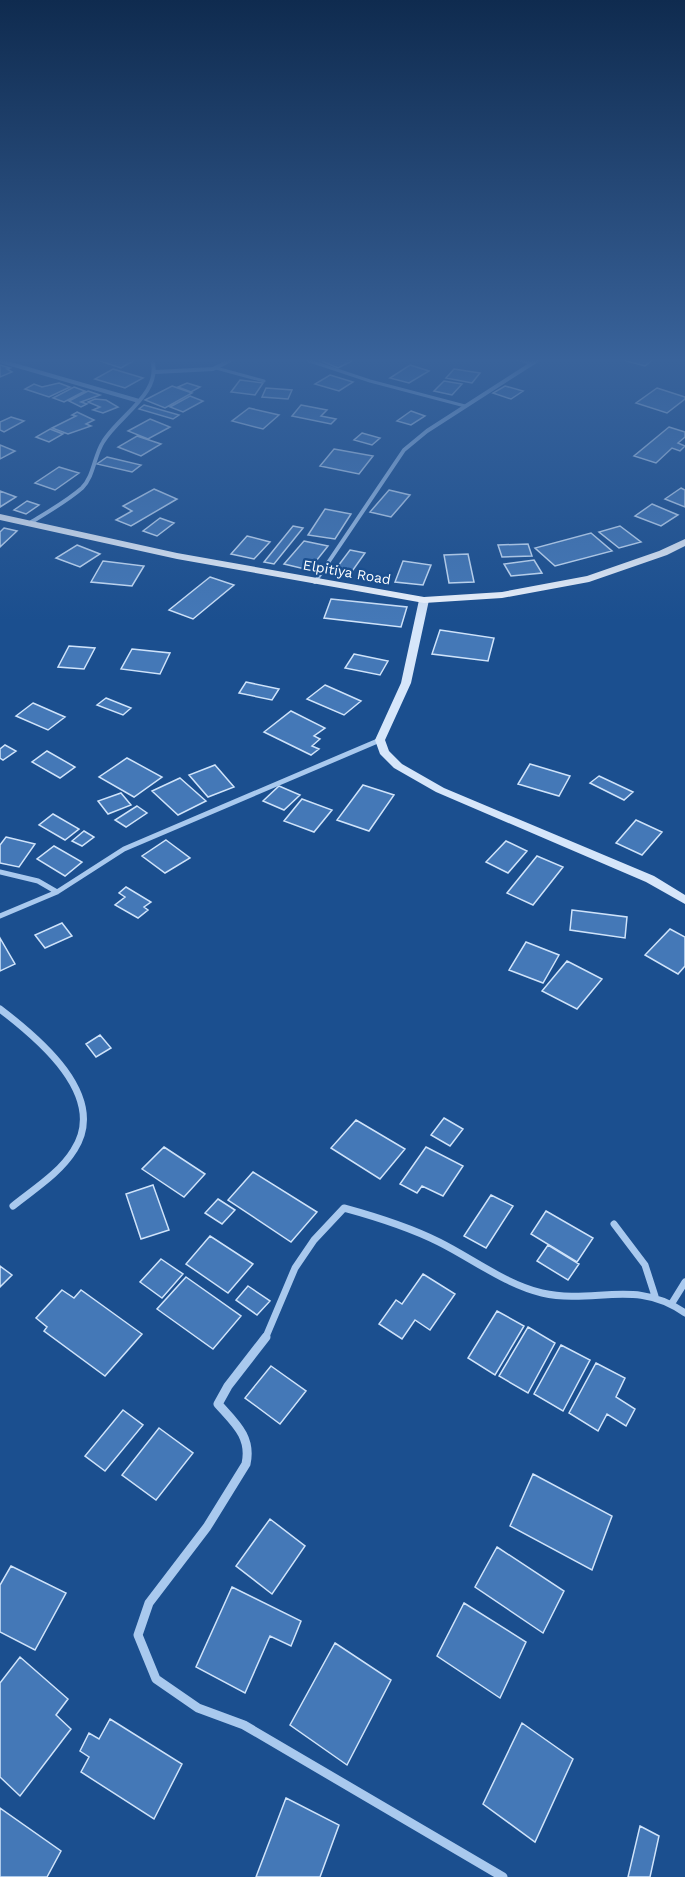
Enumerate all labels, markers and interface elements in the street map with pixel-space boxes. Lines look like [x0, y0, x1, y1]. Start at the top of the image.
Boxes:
street label: Elpitiya Road [302, 556, 392, 588]

